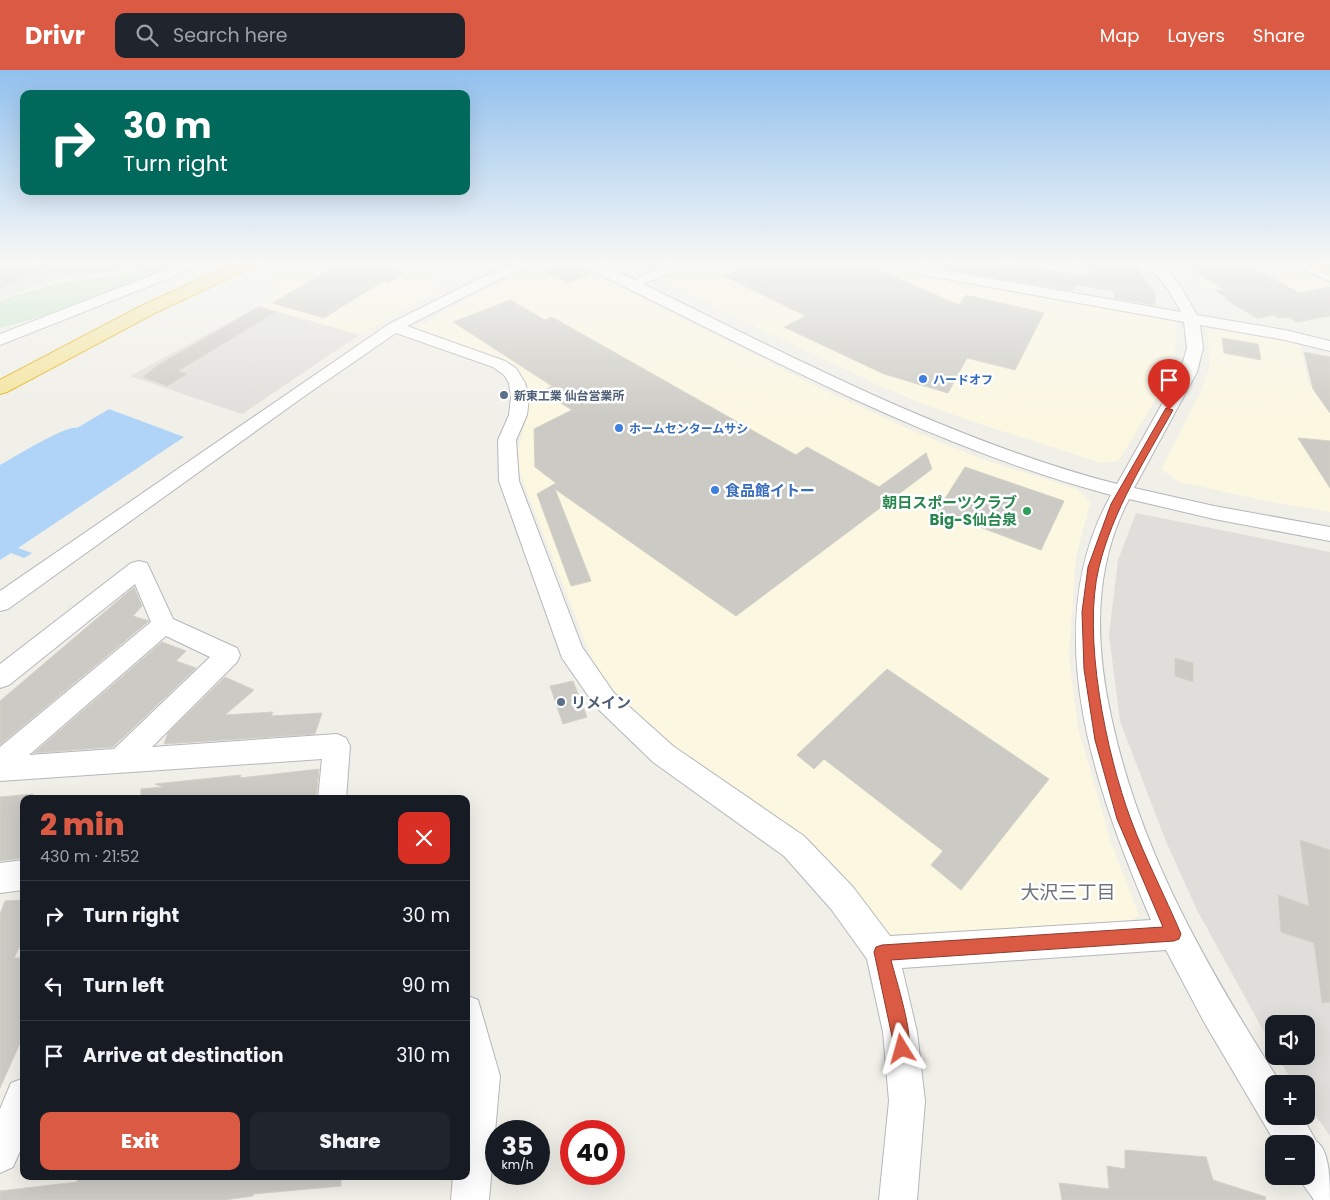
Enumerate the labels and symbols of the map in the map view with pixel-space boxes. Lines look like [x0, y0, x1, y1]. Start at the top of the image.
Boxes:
pin [1148, 359, 1190, 410]
place label: ハードオフ [933, 371, 993, 388]
marker: ハードオフ [917, 373, 929, 385]
place label: 新東工業 仙台営業所 [514, 387, 625, 404]
marker: 新東工業 仙台営業所 [498, 389, 510, 401]
place label: ホームセンタームサシ [629, 420, 748, 437]
marker: ホームセンタームサシ [613, 422, 625, 434]
place label: 食品館イトー [725, 480, 815, 501]
marker: 食品館イトー [709, 484, 721, 496]
place label: 朝日スポーツクラブ Big-S仙台泉 [882, 492, 1017, 530]
marker: 朝日スポーツクラブ Big-S仙台泉 [1021, 505, 1033, 517]
place label: リメイン [571, 692, 631, 713]
marker: リメイン [555, 696, 567, 708]
district label: 大沢三丁目 [1020, 879, 1116, 906]
position arrow [875, 1022, 927, 1074]
speed limit sign: 40 [560, 1120, 625, 1185]

